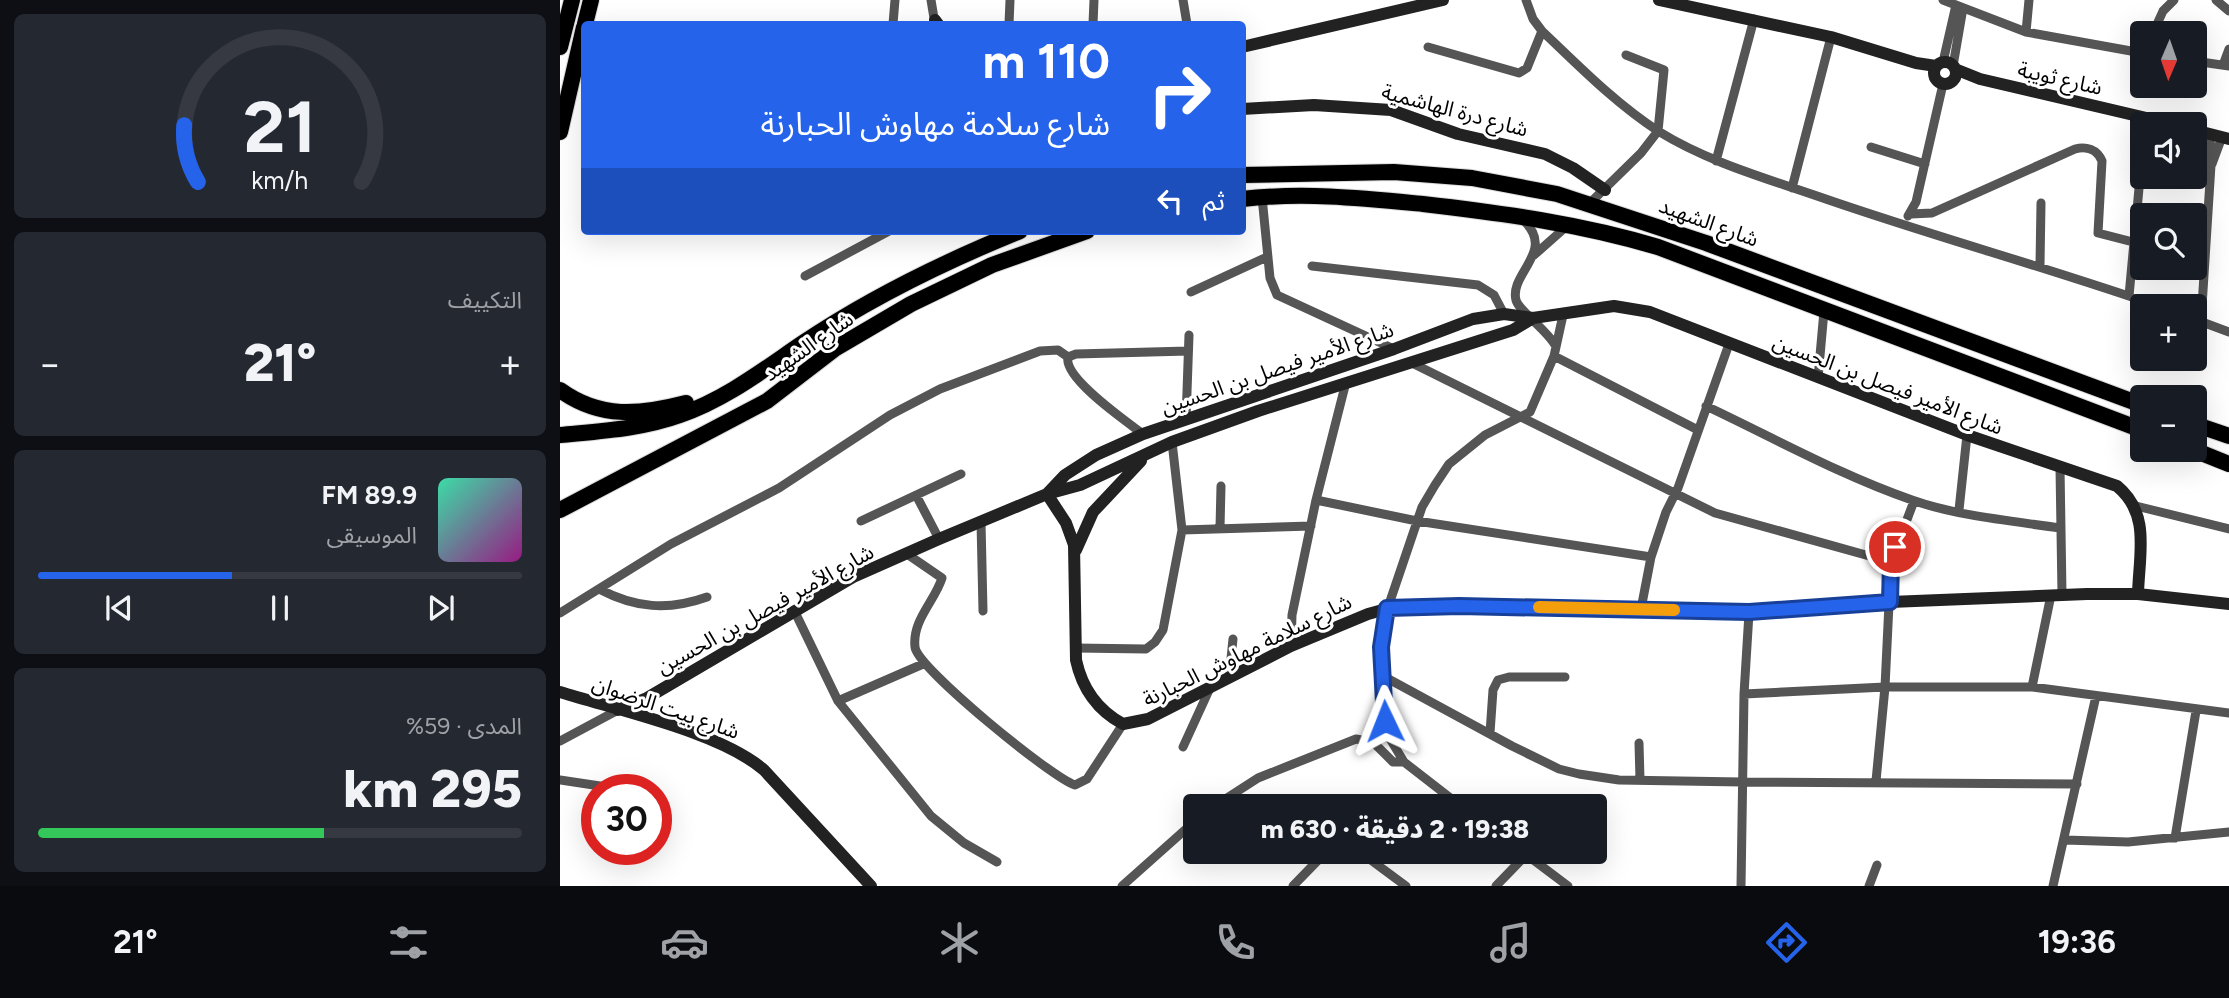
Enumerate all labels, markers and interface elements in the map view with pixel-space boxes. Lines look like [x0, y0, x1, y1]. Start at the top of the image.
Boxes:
north arrow [2130, 21, 2207, 98]
map controls [2130, 21, 2207, 462]
text: 110 m [982, 31, 1110, 90]
icon: right [1134, 49, 1225, 140]
street label: شارع ثويبة [2015, 56, 2105, 103]
street label: شارع درة الهاشمية [1378, 78, 1531, 144]
text: 21 [244, 83, 316, 170]
text: شارع سلامة مهاوش الحبارنة [760, 105, 1110, 143]
button: sound [2130, 112, 2207, 189]
text: km/h [251, 165, 309, 195]
icon: left [1151, 182, 1189, 220]
text: ثم [1203, 185, 1225, 217]
street label: شارع الشهيد [1655, 192, 1762, 254]
button: search [2130, 203, 2207, 280]
text: التكييف [448, 286, 522, 314]
button: + [2130, 294, 2207, 371]
street label: شارع الشهيد [758, 306, 860, 389]
street label: شارع الأمير فيصل بن الحسين [1157, 316, 1398, 422]
street label: شارع الأمير فيصل بن الحسين [1768, 329, 2007, 442]
text: 21° [244, 332, 316, 394]
text: − [38, 341, 62, 387]
text: + [498, 341, 522, 387]
button: − [2130, 385, 2207, 462]
text: 89.9 FM [322, 479, 417, 511]
pin [1865, 517, 1925, 577]
text: الموسيقى [326, 521, 417, 549]
icon: arrive [1876, 528, 1914, 566]
street label: شارع الأمير فيصل بن الحسين [652, 539, 879, 682]
street label: شارع سلامة مهاوش الحبارنة [1138, 588, 1357, 714]
icon: previous [100, 589, 138, 627]
icon: pause [261, 589, 299, 627]
icon: next [422, 589, 460, 627]
street label: شارع بيت الرضوان [588, 670, 743, 747]
position arrow [1348, 684, 1422, 758]
text: المدى · 59% [406, 712, 522, 740]
text: 295 km [343, 758, 522, 820]
speed limit sign: 30 [581, 774, 672, 865]
text: 19:38 · 2 دقيقة · 630 m [1261, 813, 1529, 845]
icon: filters [384, 918, 433, 967]
icon: car [660, 918, 709, 967]
icon: climate [935, 918, 984, 967]
icon: phone [1211, 918, 1260, 967]
icon: music [1486, 918, 1535, 967]
icon: directions [1762, 918, 1811, 967]
text: 21° [113, 923, 157, 961]
text: 19:36 [2038, 923, 2116, 961]

